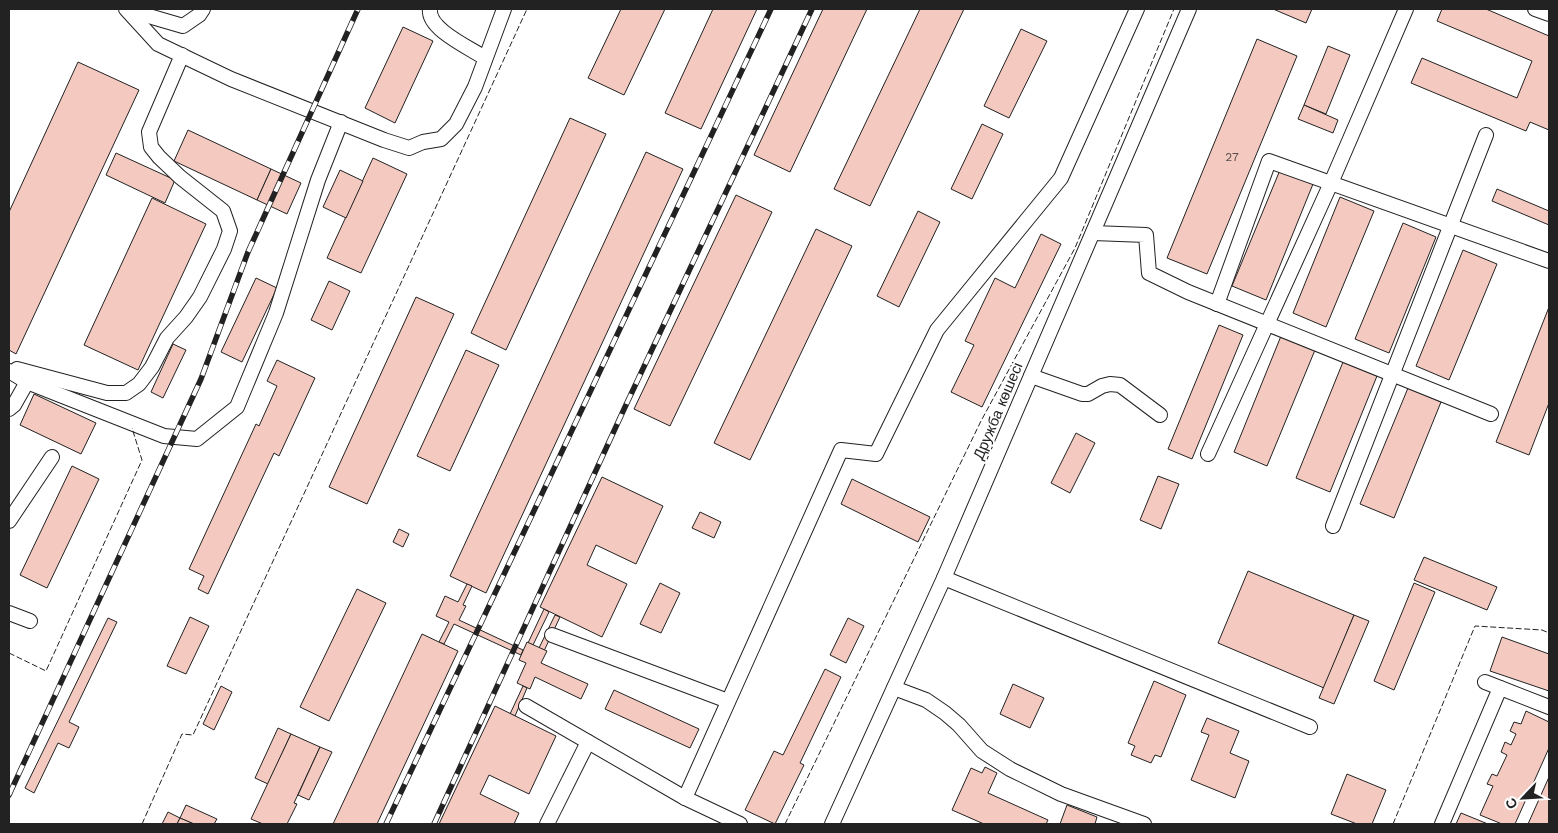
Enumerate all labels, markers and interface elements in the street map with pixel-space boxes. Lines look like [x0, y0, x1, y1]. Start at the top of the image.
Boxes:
house number: 27 [1225, 150, 1239, 164]
street label: Дружба көшесі [969, 360, 1027, 462]
north arrow [1498, 773, 1548, 823]
text: С [1502, 796, 1521, 811]

